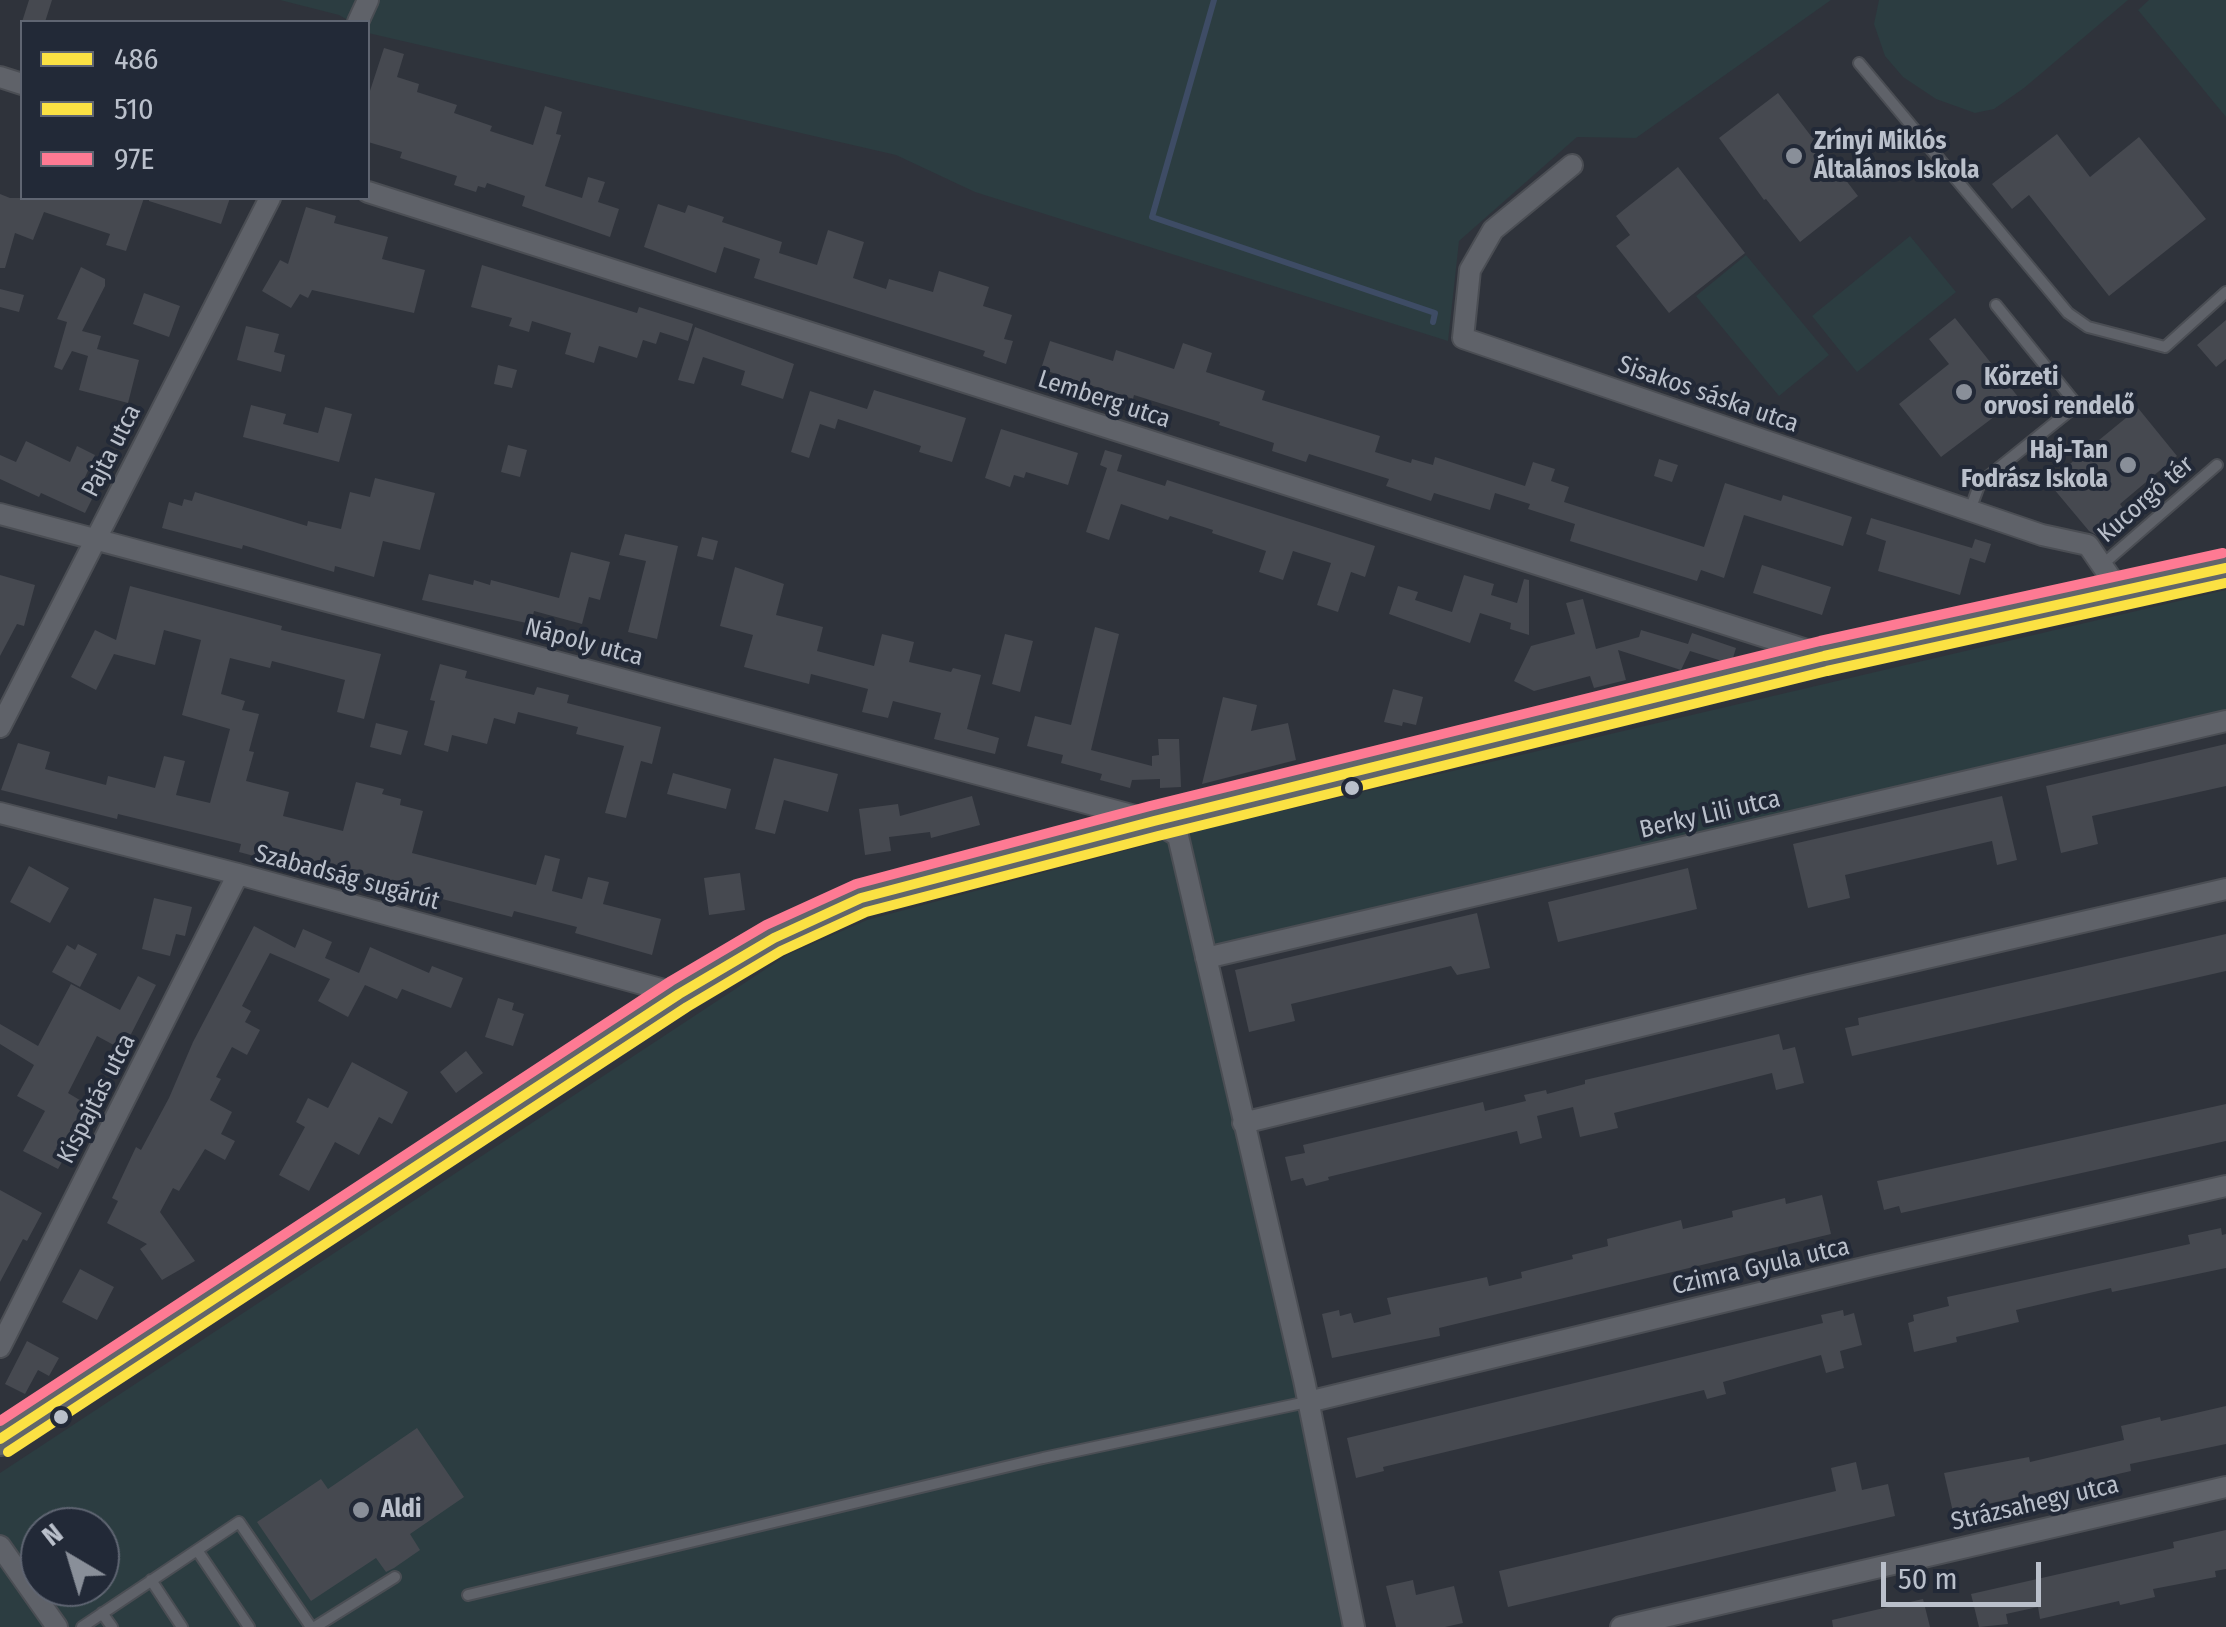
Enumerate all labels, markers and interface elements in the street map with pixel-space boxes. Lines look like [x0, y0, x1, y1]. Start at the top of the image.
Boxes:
legend [20, 20, 370, 200]
text: 486 [114, 41, 158, 77]
text: 510 [114, 91, 154, 127]
place label: Zrínyi Miklós Általános Iskola [1814, 127, 1979, 186]
text: 97E [114, 141, 154, 177]
marker: Zrínyi Miklós Általános Iskola [1783, 145, 1805, 167]
street label: Sisakos sáska utca [1614, 350, 1802, 440]
place label: Körzeti orvosi rendelő [1984, 363, 2135, 422]
street label: Lemberg utca [1034, 365, 1174, 435]
marker: Körzeti orvosi rendelő [1953, 381, 1975, 403]
street label: Pajta utca [76, 400, 148, 502]
place label: Haj-Tan Fodrász Iskola [1961, 436, 2108, 495]
street label: Kucorgó tér [2092, 450, 2200, 550]
marker: Haj-Tan Fodrász Iskola [2117, 454, 2139, 476]
street label: Nápoly utca [522, 613, 646, 673]
unlabelled marker [1342, 778, 1362, 798]
street label: Berky Lili utca [1637, 784, 1783, 846]
street label: Szabadság sugárút [251, 839, 443, 917]
street label: Kispajtás utca [51, 1029, 143, 1169]
street label: Czimra Gyula utca [1670, 1232, 1852, 1302]
unlabelled marker [51, 1407, 71, 1427]
street label: Strázsahegy utca [1948, 1470, 2122, 1538]
place label: Aldi [381, 1495, 421, 1525]
marker: Aldi [350, 1499, 372, 1521]
north arrow [20, 1507, 120, 1607]
text: N [36, 1516, 69, 1553]
scale bar [1886, 1542, 2046, 1604]
text: 50 m [1898, 1561, 1958, 1597]

